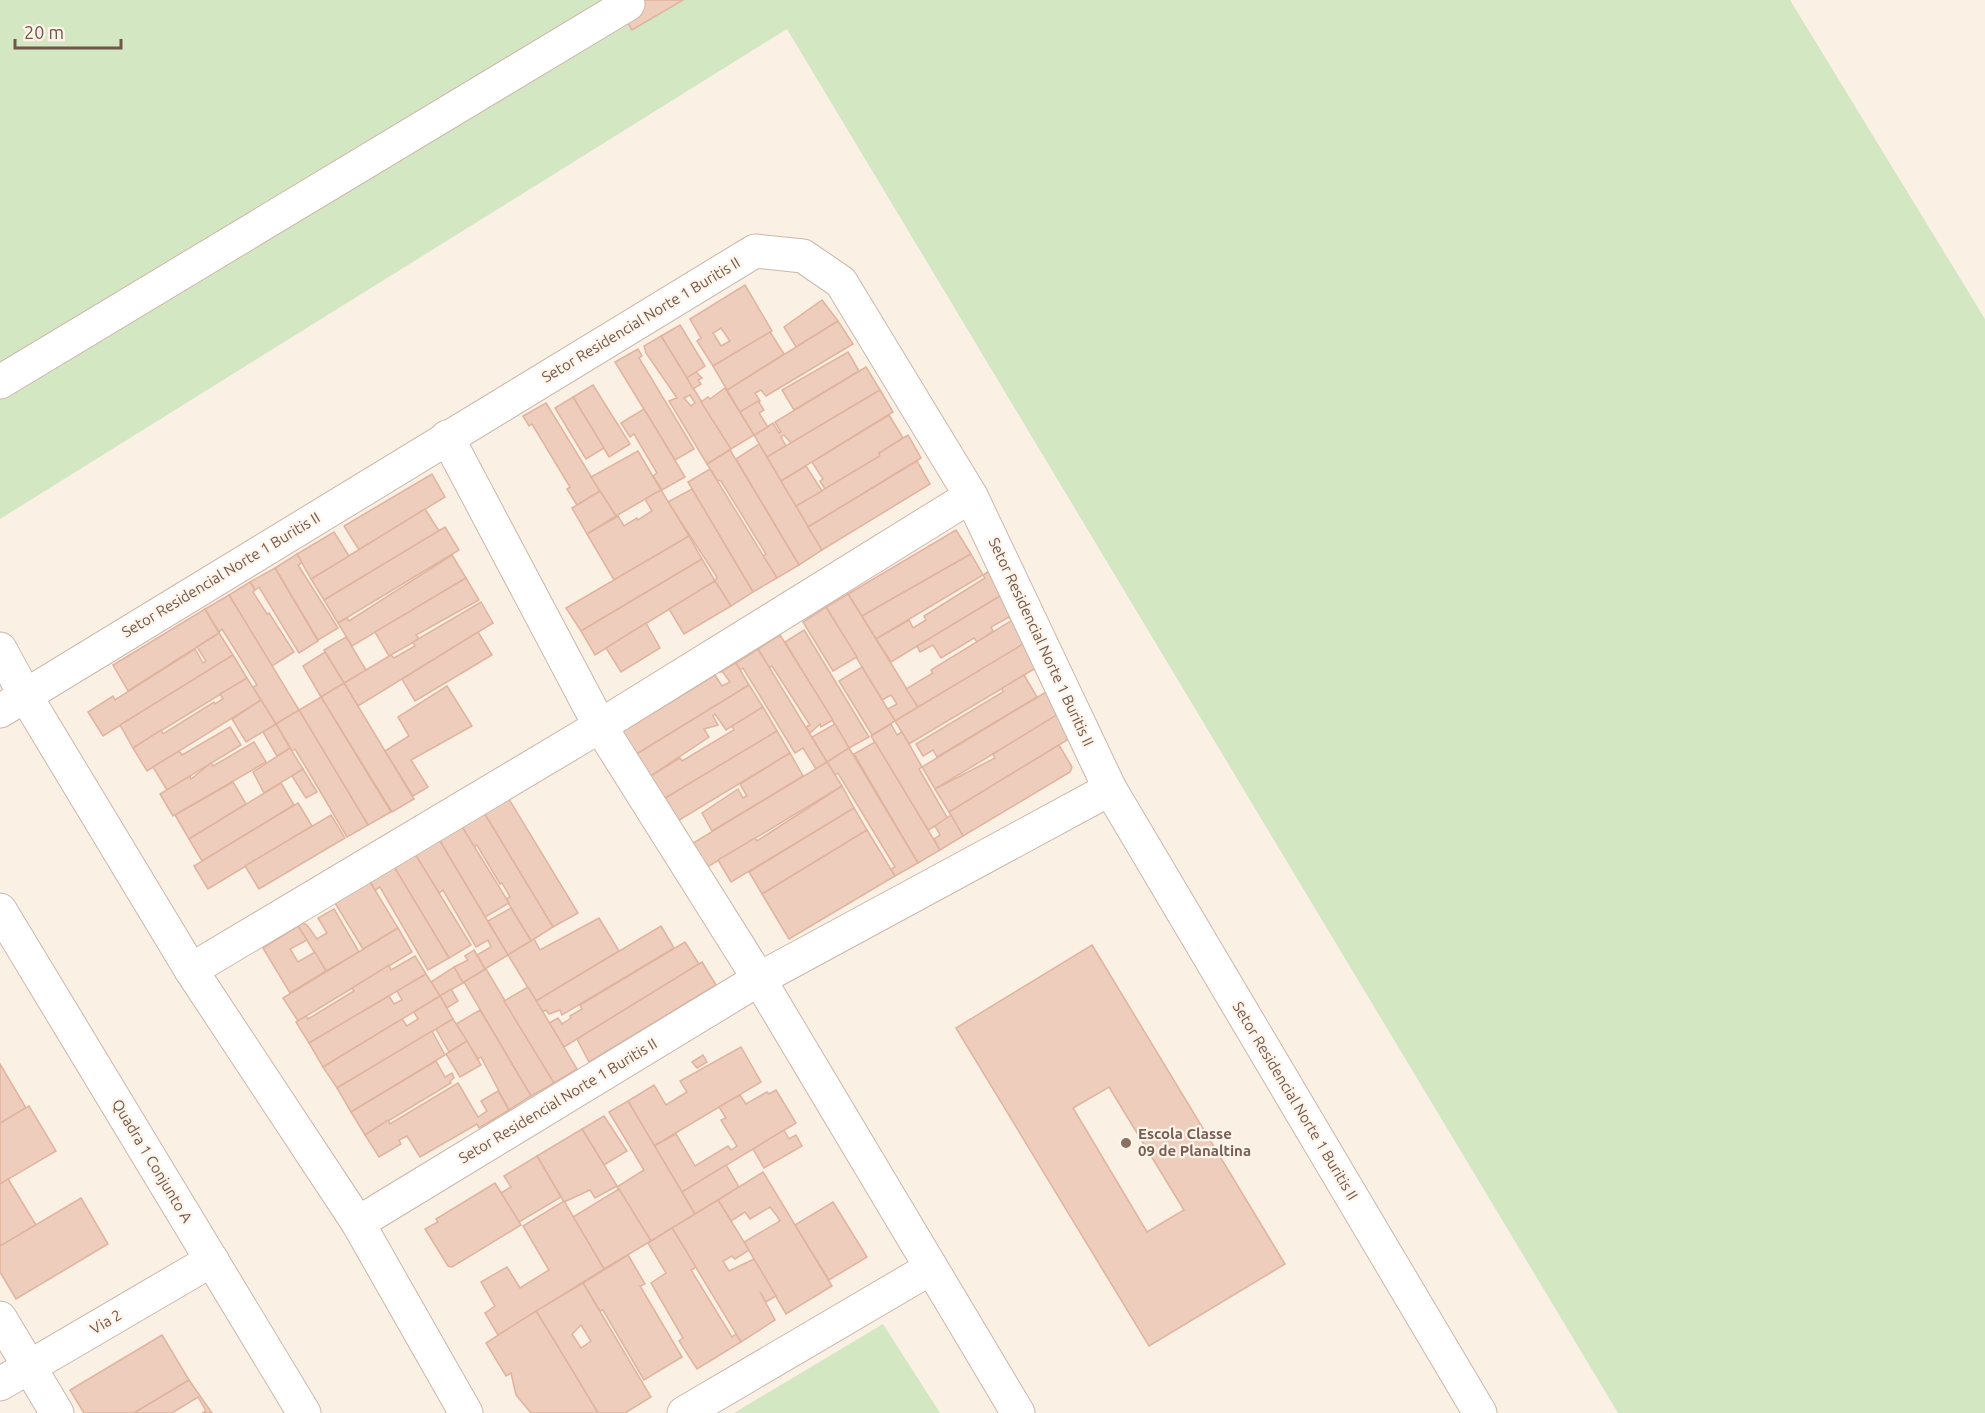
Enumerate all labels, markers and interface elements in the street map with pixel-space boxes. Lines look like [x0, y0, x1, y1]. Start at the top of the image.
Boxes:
scale bar [15, 12, 122, 50]
text: 20 m [24, 22, 64, 42]
street label: Setor Residencial Norte 1 Buritis II [539, 254, 743, 386]
street label: Setor Residencial Norte 1 Buritis II [119, 509, 323, 641]
street label: Setor Residencial Norte 1 Buritis II [986, 535, 1097, 749]
street label: Setor Residencial Norte 1 Buritis II [1229, 999, 1361, 1203]
street label: Setor Residencial Norte 1 Buritis II [456, 1035, 660, 1167]
street label: Quadra 1 Conjunto A [109, 1096, 196, 1226]
place label: Escola Classe 09 de Planaltina [1138, 1125, 1251, 1159]
marker: Escola Classe 09 de Planaltina [1119, 1136, 1133, 1150]
street label: Via 2 [87, 1306, 124, 1337]

